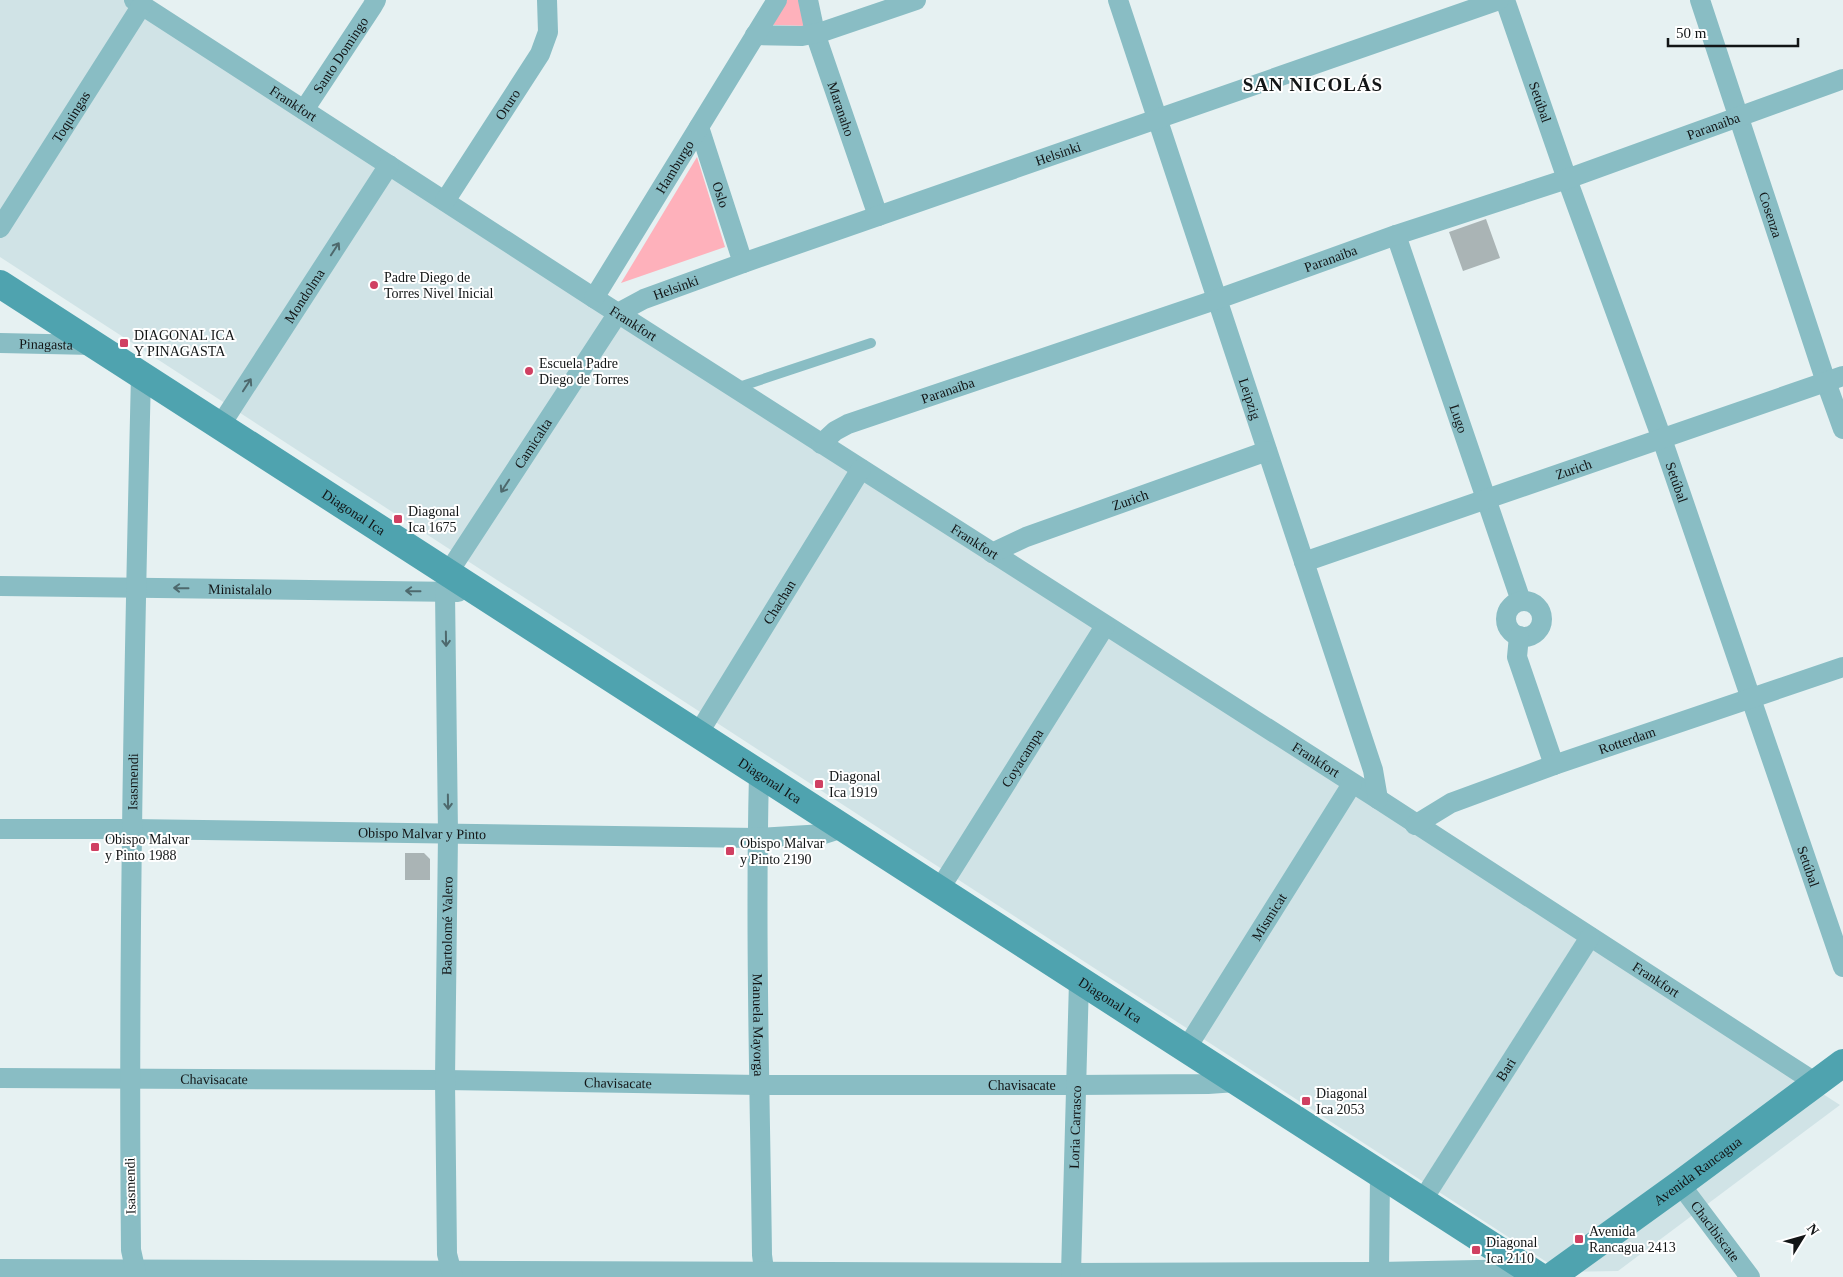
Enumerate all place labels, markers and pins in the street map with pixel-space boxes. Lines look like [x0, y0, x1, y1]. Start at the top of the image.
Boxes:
place label: Padre Diego de Torres Nivel Inicial [384, 270, 494, 301]
marker: Padre Diego de Torres Nivel Inicial [368, 279, 380, 291]
place label: DIAGONAL ICA Y PINAGASTA [134, 328, 236, 359]
marker: DIAGONAL ICA Y PINAGASTA [118, 337, 130, 349]
place label: Escuela Padre Diego de Torres [539, 356, 629, 387]
marker: Escuela Padre Diego de Torres [523, 365, 535, 377]
place label: Diagonal Ica 1675 [408, 504, 459, 535]
marker: Diagonal Ica 1675 [392, 513, 404, 525]
place label: Diagonal Ica 1919 [829, 769, 880, 800]
marker: Diagonal Ica 1919 [813, 778, 825, 790]
place label: Obispo Malvar y Pinto 1988 [105, 832, 190, 863]
place label: Obispo Malvar y Pinto 2190 [740, 836, 825, 867]
marker: Obispo Malvar y Pinto 1988 [89, 841, 101, 853]
marker: Obispo Malvar y Pinto 2190 [724, 845, 736, 857]
place label: Diagonal Ica 2053 [1316, 1086, 1367, 1117]
marker: Diagonal Ica 2053 [1300, 1095, 1312, 1107]
place label: Avenida Rancagua 2413 [1589, 1224, 1676, 1255]
marker: Avenida Rancagua 2413 [1573, 1233, 1585, 1245]
place label: Diagonal Ica 2110 [1486, 1235, 1537, 1266]
marker: Diagonal Ica 2110 [1470, 1244, 1482, 1256]

